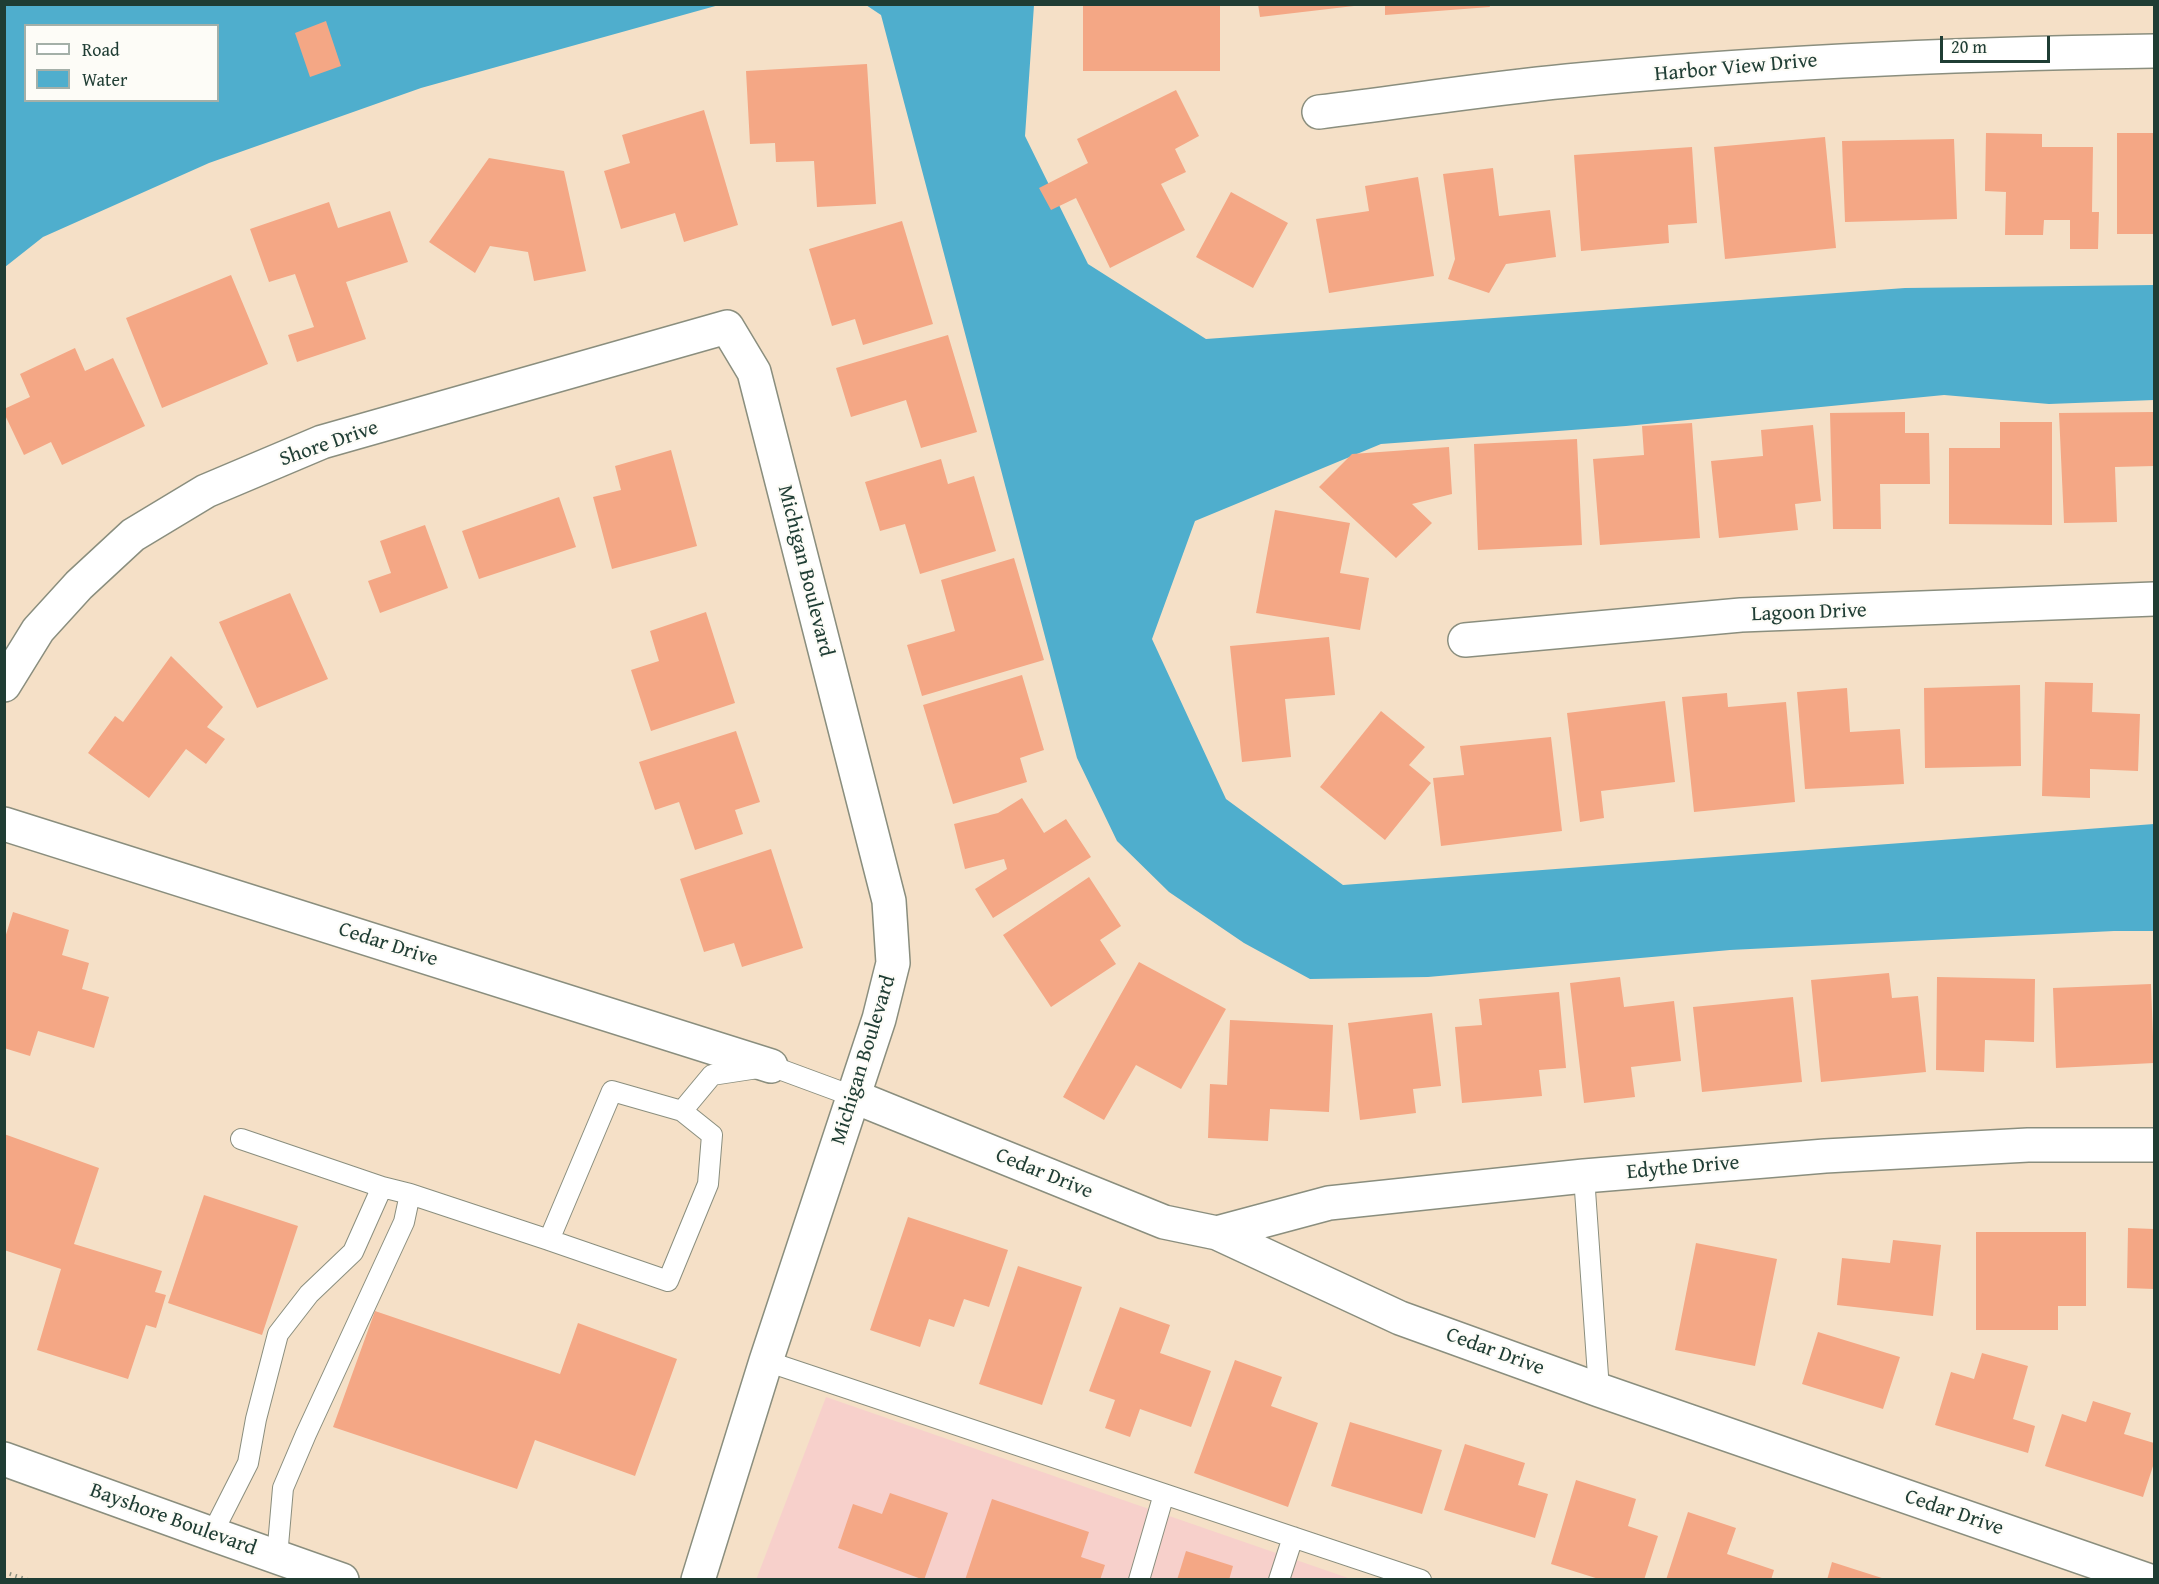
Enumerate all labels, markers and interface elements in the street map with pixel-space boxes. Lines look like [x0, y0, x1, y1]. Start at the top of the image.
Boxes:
legend [24, 24, 219, 102]
scale bar [1943, 24, 2052, 62]
text: 20 m [1951, 33, 1987, 60]
text: Road [82, 36, 120, 63]
street label: Harbor View Drive [1653, 48, 1819, 88]
text: Water [82, 66, 127, 93]
street label: Shore Drive [276, 415, 382, 473]
street label: Michigan Boulevard [771, 483, 839, 659]
street label: Lagoon Drive [1751, 598, 1867, 628]
street label: Cedar Drive [335, 917, 441, 973]
street label: Michigan Boulevard [826, 972, 902, 1148]
street label: Cedar Drive [992, 1143, 1096, 1205]
street label: Edythe Drive [1626, 1151, 1740, 1185]
street label: Cedar Drive [1442, 1323, 1548, 1381]
street label: Bayshore Boulevard [86, 1478, 260, 1562]
street label: Cedar Drive [1901, 1484, 2007, 1542]

